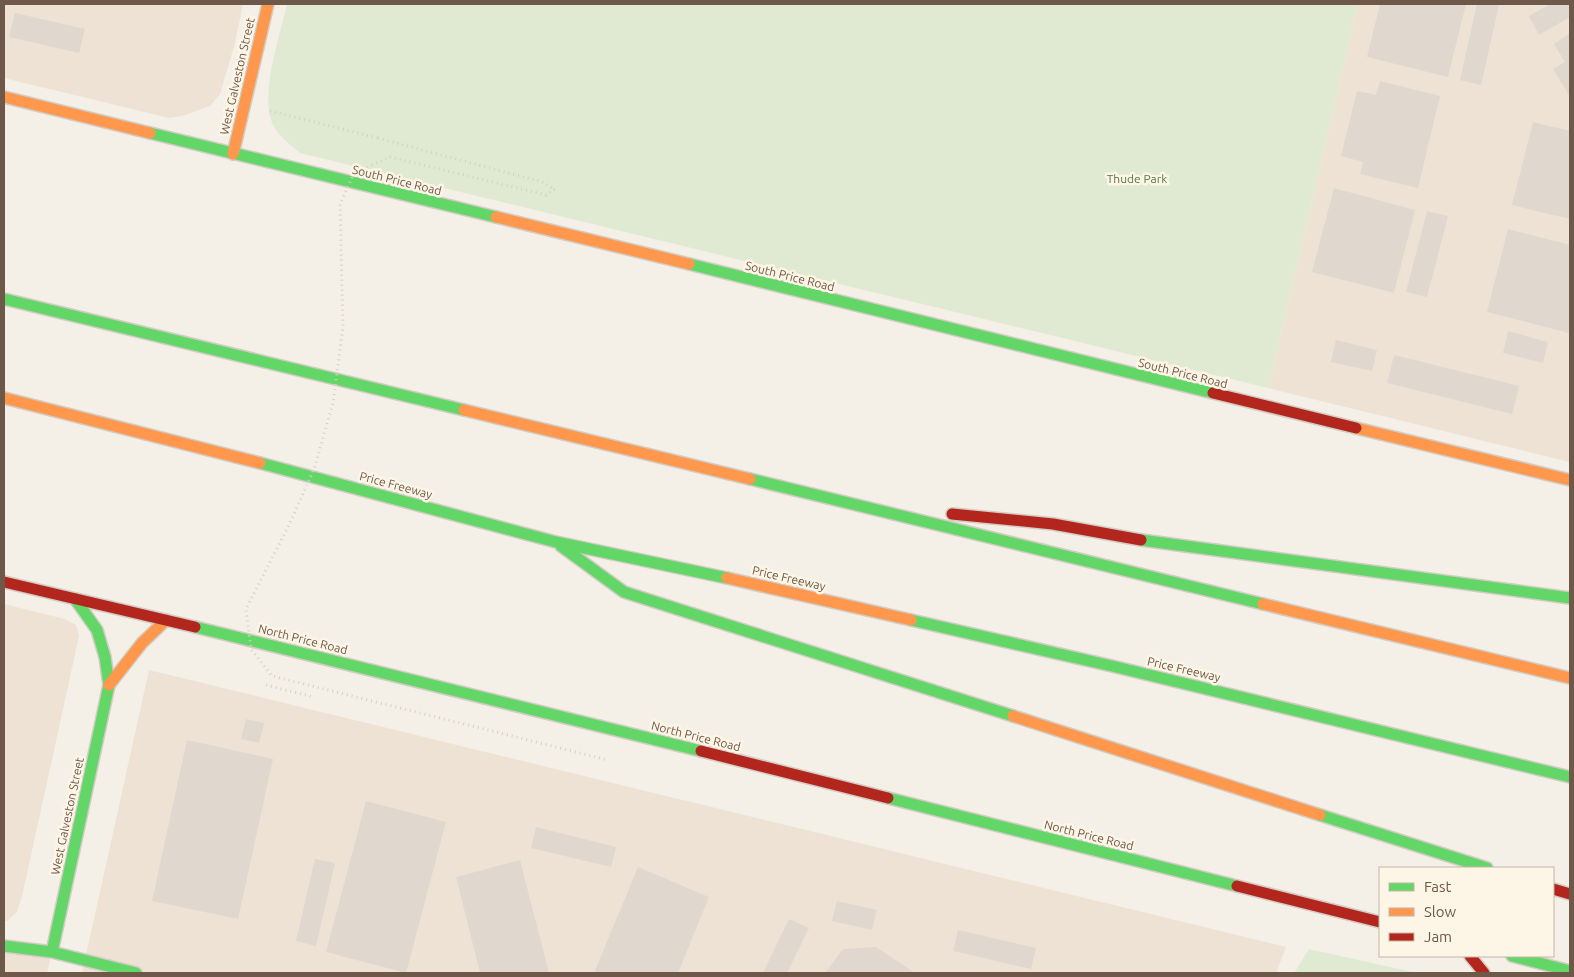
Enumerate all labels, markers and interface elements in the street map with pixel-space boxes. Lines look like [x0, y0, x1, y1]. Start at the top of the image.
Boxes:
street label: West Galveston Street [217, 16, 257, 136]
street label: South Price Road [351, 163, 443, 197]
park label: Thude Park [1107, 172, 1167, 185]
street label: South Price Road [744, 259, 836, 293]
street label: South Price Road [1137, 356, 1229, 390]
street label: Price Freeway [358, 469, 434, 501]
street label: Price Freeway [751, 563, 827, 593]
street label: North Price Road [257, 622, 349, 656]
street label: Price Freeway [1146, 654, 1222, 684]
street label: North Price Road [650, 719, 742, 753]
street label: West Galveston Street [48, 756, 86, 876]
street label: North Price Road [1043, 818, 1135, 852]
legend [1379, 867, 1554, 957]
text: Fast [1424, 878, 1452, 895]
text: Slow [1424, 903, 1457, 920]
text: Jam [1424, 928, 1452, 945]

